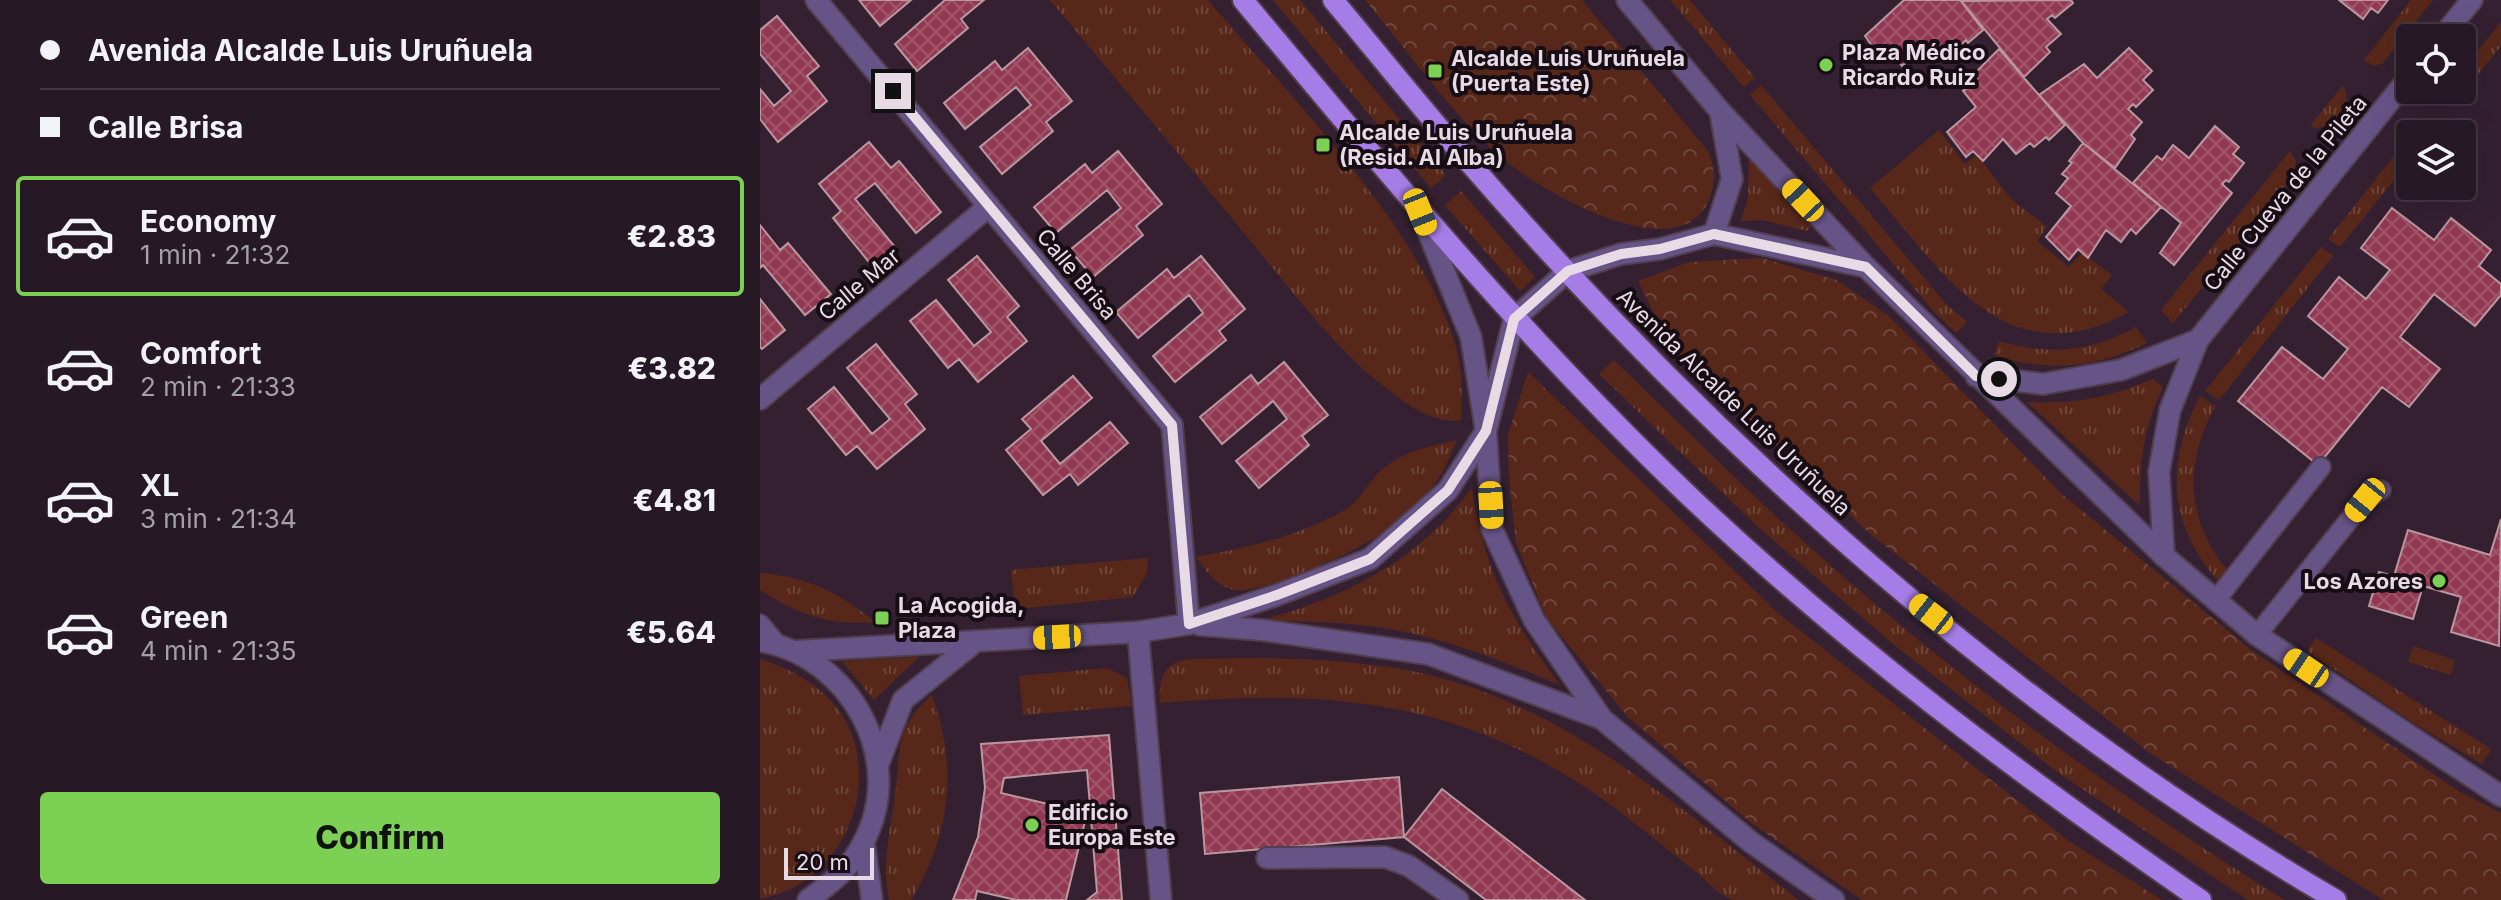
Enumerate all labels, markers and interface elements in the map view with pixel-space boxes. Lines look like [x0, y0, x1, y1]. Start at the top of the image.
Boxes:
map controls [2396, 24, 2476, 200]
button: locate [2396, 24, 2476, 104]
text: Avenida Alcalde Luis Uruñuela [88, 32, 533, 68]
place label: Plaza Médico Ricardo Ruiz [1842, 39, 1985, 90]
place label: Alcalde Luis Uruñuela (Puerta Este) [1451, 45, 1685, 96]
marker: Plaza Médico Ricardo Ruiz [1817, 56, 1835, 74]
marker: Alcalde Luis Uruñuela (Puerta Este) [1426, 62, 1444, 80]
route end [875, 73, 911, 109]
street label: Calle Cueva de la Pileta [2198, 90, 2372, 296]
text: Calle Brisa [88, 109, 243, 145]
place label: Alcalde Luis Uruñuela (Resid. Al Alba) [1339, 119, 1573, 170]
button: layers [2396, 120, 2476, 200]
marker: Alcalde Luis Uruñuela (Resid. Al Alba) [1314, 136, 1332, 154]
car [1778, 174, 1828, 226]
car [1400, 185, 1440, 239]
icon: car [44, 200, 116, 272]
text: Economy [140, 203, 276, 239]
text: €2.83 [627, 218, 716, 254]
street label: Calle Brisa [1032, 223, 1122, 325]
text: 1 min · 21:32 [140, 239, 290, 270]
street label: Calle Mar [813, 242, 905, 326]
street label: Avenida Alcalde Luis Uruñuela [1612, 283, 1856, 521]
icon: car [44, 332, 116, 404]
text: Comfort [140, 335, 261, 371]
text: €3.82 [627, 350, 716, 386]
route start [1981, 361, 2017, 397]
text: 2 min · 21:33 [140, 371, 296, 402]
icon: car [44, 464, 116, 536]
text: XL [140, 467, 179, 503]
car [2341, 474, 2389, 526]
car [1478, 480, 1504, 530]
text: €4.81 [633, 482, 716, 518]
text: 3 min · 21:34 [140, 503, 297, 534]
place label: Los Azores [2304, 568, 2423, 594]
marker: Los Azores [2430, 572, 2448, 590]
car [1905, 590, 1957, 638]
place label: La Acogida, Plaza [898, 592, 1025, 643]
icon: car [44, 596, 116, 668]
text: Green [140, 599, 228, 635]
marker: La Acogida, Plaza [873, 609, 891, 627]
text: €5.64 [626, 614, 716, 650]
car [1032, 624, 1082, 650]
text: 4 min · 21:35 [140, 635, 296, 666]
car [2279, 645, 2333, 691]
button: Confirm [40, 792, 720, 884]
place label: Edificio Europa Este [1048, 799, 1176, 850]
marker: Edificio Europa Este [1023, 816, 1041, 834]
scale bar [784, 844, 874, 880]
text: 20 m [796, 849, 849, 875]

